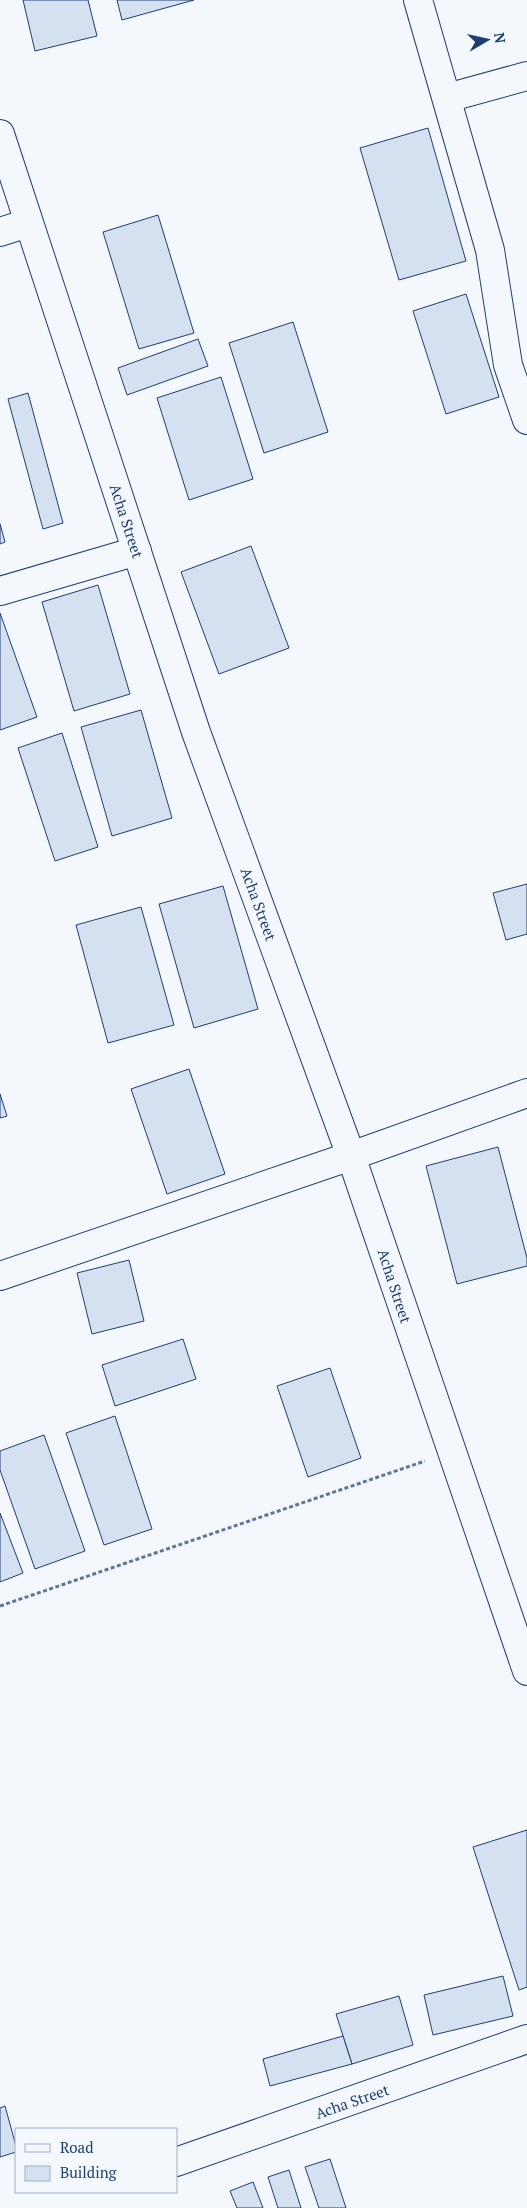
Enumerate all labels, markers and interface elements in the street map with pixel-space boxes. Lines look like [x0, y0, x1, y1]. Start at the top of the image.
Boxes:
north arrow [462, 15, 512, 65]
text: N [490, 31, 511, 45]
street label: Acha Street [106, 481, 149, 561]
street label: Acha Street [236, 865, 282, 944]
street label: Acha Street [374, 1246, 417, 1326]
street label: Acha Street [312, 2079, 392, 2123]
legend [15, 2128, 178, 2193]
text: Road [60, 2137, 93, 2157]
text: Building [60, 2162, 118, 2182]

